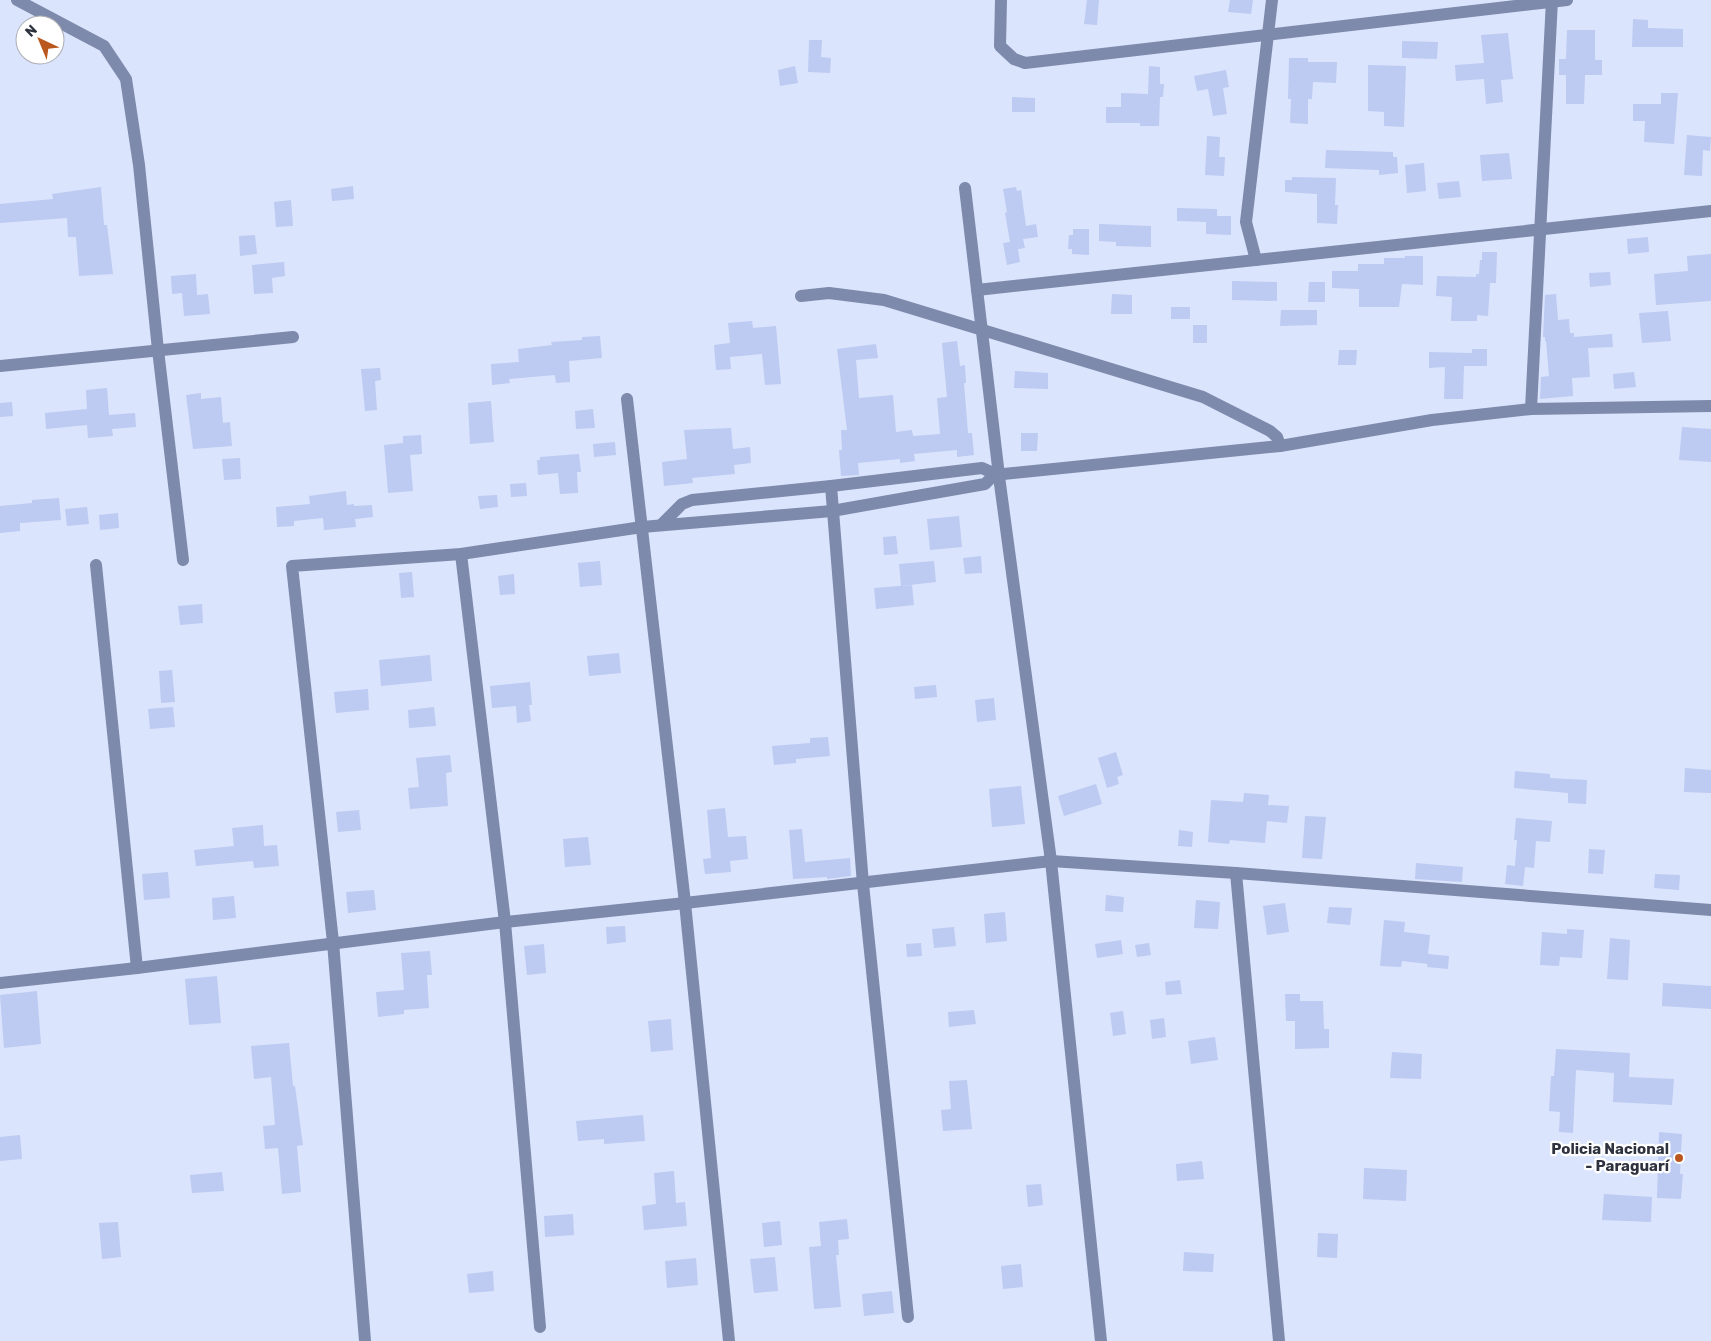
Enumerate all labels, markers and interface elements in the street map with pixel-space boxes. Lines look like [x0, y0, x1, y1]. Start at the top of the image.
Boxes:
north arrow [15, 15, 65, 65]
text: N [22, 21, 41, 41]
place label: Policia Nacional - Paraguarí [1551, 1140, 1671, 1175]
marker: Policia Nacional - Paraguarí [1673, 1152, 1685, 1164]

